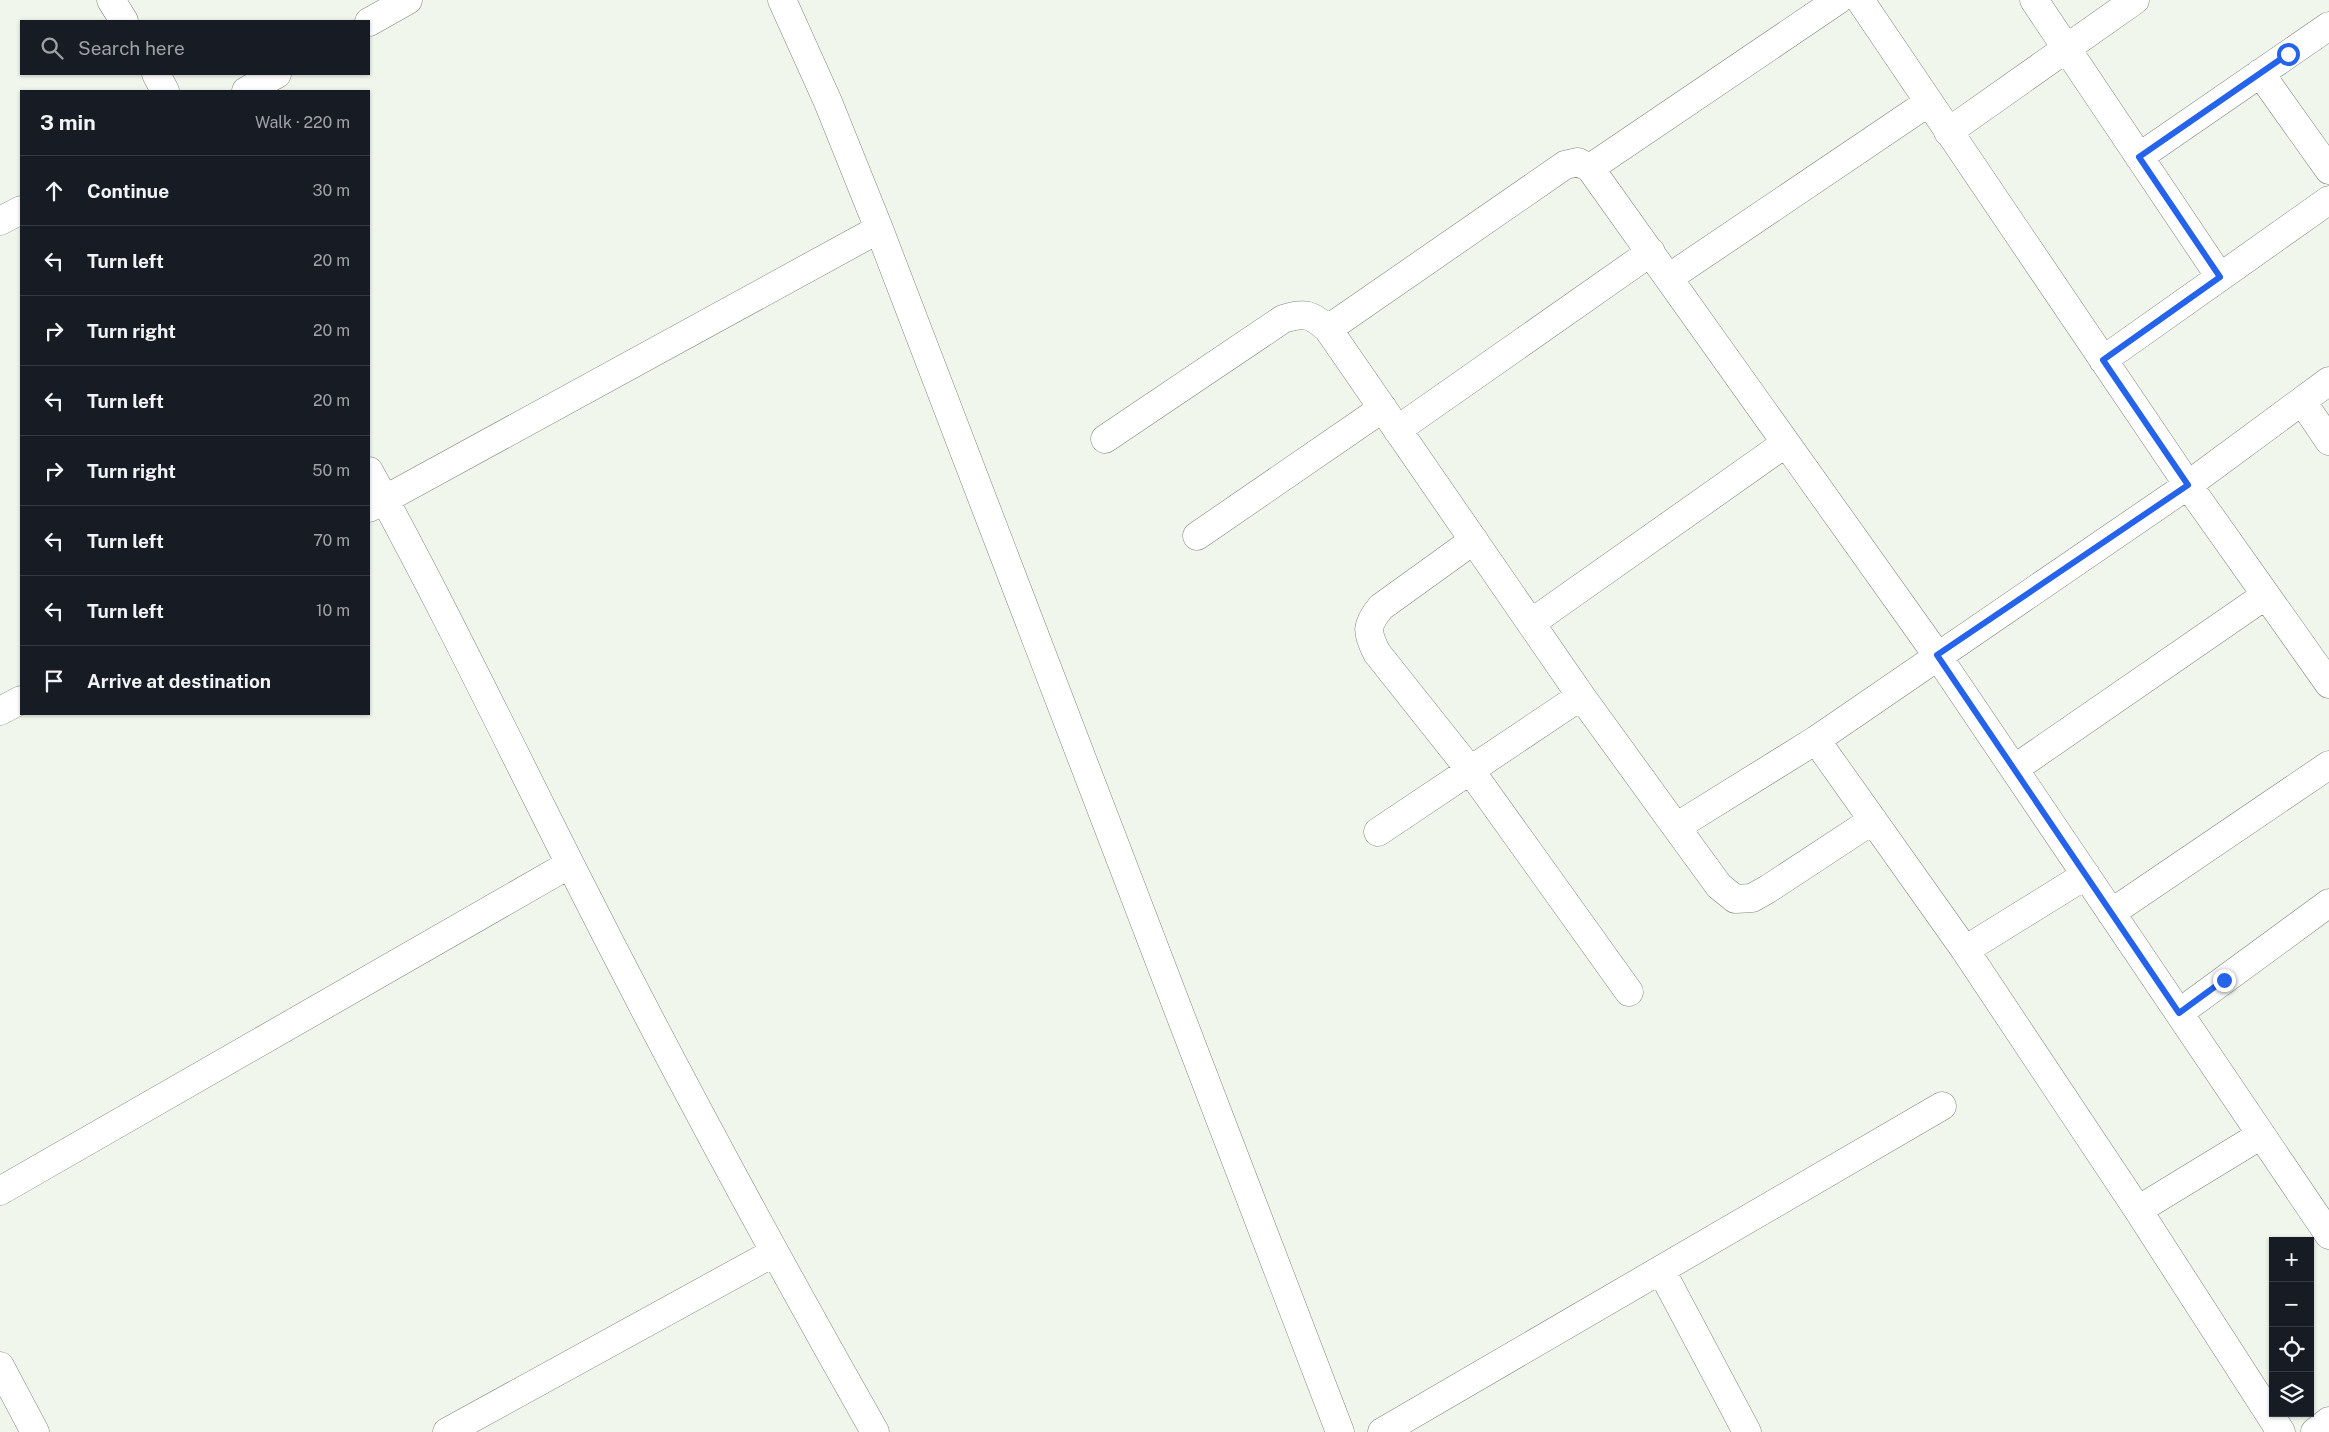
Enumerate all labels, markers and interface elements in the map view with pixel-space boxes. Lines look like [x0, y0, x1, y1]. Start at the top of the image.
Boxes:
search box [20, 20, 370, 75]
icon: search [38, 34, 66, 62]
text: Search here [78, 37, 185, 59]
route start [2277, 43, 2300, 66]
text: 3 min [40, 110, 96, 135]
text: Walk · 220 m [255, 113, 350, 132]
icon: ahead [40, 177, 68, 205]
text: Continue [87, 180, 169, 202]
text: 30 m [313, 181, 350, 200]
icon: left [40, 247, 68, 275]
text: Turn left [87, 250, 164, 272]
text: 20 m [313, 251, 350, 270]
icon: right [40, 317, 68, 345]
text: Turn right [87, 320, 176, 342]
text: 20 m [313, 321, 350, 340]
icon: left [40, 387, 68, 415]
text: Turn left [87, 390, 164, 412]
text: 20 m [313, 391, 350, 410]
icon: right [40, 457, 68, 485]
text: Turn right [87, 460, 176, 482]
text: 50 m [312, 461, 350, 480]
icon: left [40, 527, 68, 555]
text: Turn left [87, 530, 164, 552]
text: 70 m [313, 531, 350, 550]
icon: left [40, 597, 68, 625]
text: Turn left [87, 600, 164, 622]
text: 10 m [316, 601, 350, 620]
icon: arrive [40, 667, 68, 695]
text: Arrive at destination [87, 670, 271, 692]
route end [2213, 969, 2236, 992]
map controls [2269, 1237, 2314, 1417]
button: + [2269, 1237, 2314, 1282]
button: − [2269, 1282, 2314, 1327]
button: locate [2269, 1327, 2314, 1372]
button: layers [2269, 1372, 2314, 1417]

